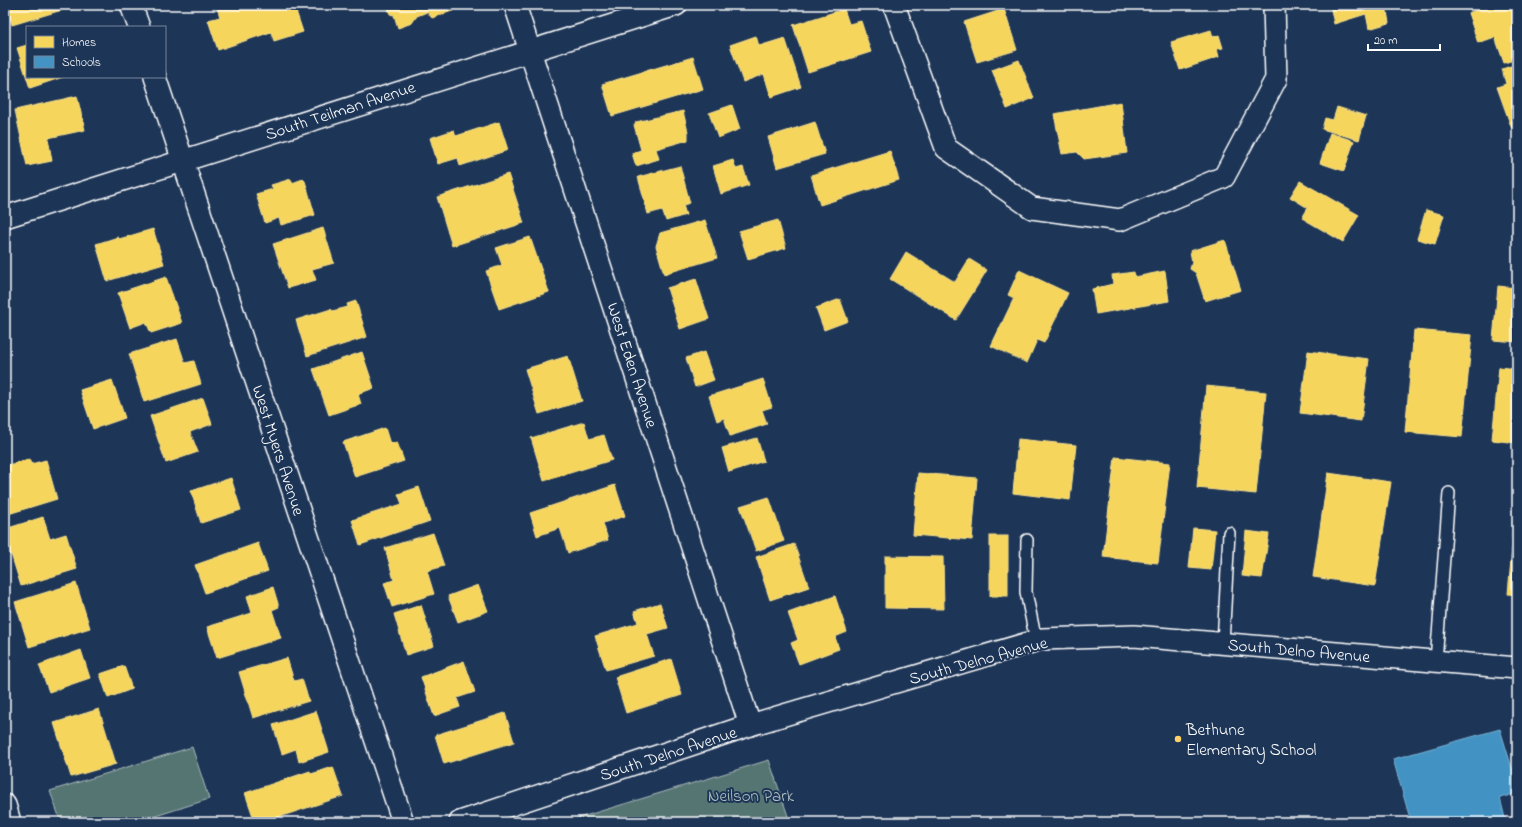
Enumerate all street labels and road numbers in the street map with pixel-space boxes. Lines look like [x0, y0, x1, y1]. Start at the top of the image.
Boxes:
street label: South Teilman Avenue [262, 75, 419, 148]
street label: West Eden Avenue [600, 300, 664, 432]
street label: West Myers Avenue [244, 382, 311, 520]
street label: South Delno Avenue [906, 631, 1051, 692]
street label: South Delno Avenue [1227, 633, 1371, 670]
street label: South Delno Avenue [597, 720, 741, 788]

